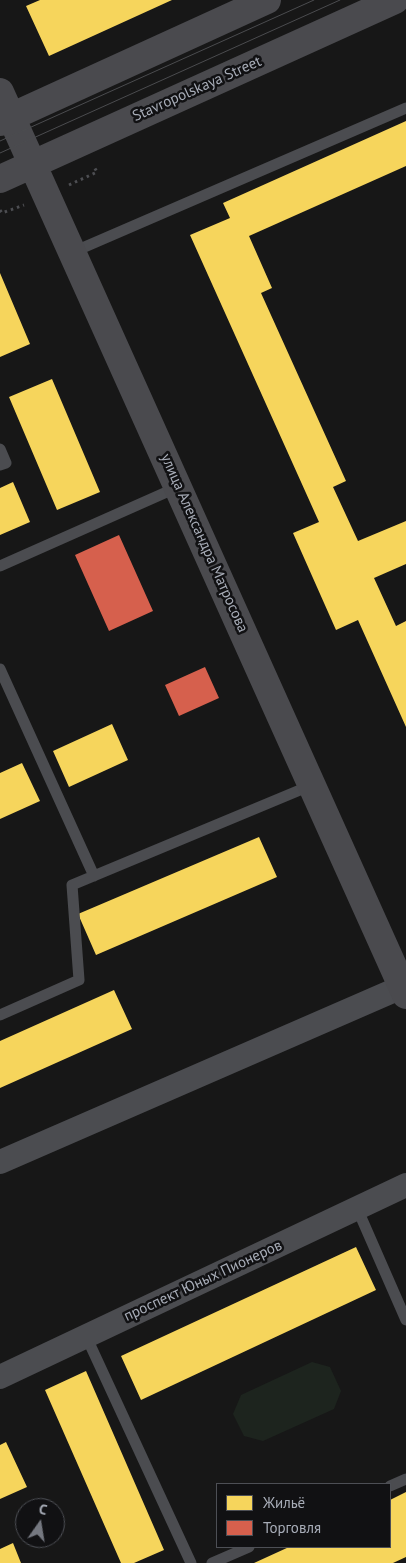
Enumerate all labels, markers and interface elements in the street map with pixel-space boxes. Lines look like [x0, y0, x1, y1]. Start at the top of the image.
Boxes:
street label: Stavropolskaya Street [130, 52, 264, 126]
street label: улица Александра Матросова [156, 451, 252, 635]
street label: проспект Юных Пионеров [121, 1236, 285, 1326]
legend [216, 1483, 391, 1548]
text: Жильё [263, 1493, 305, 1512]
north arrow [15, 1498, 65, 1548]
text: С [37, 1500, 49, 1519]
text: Торговля [263, 1518, 321, 1537]

